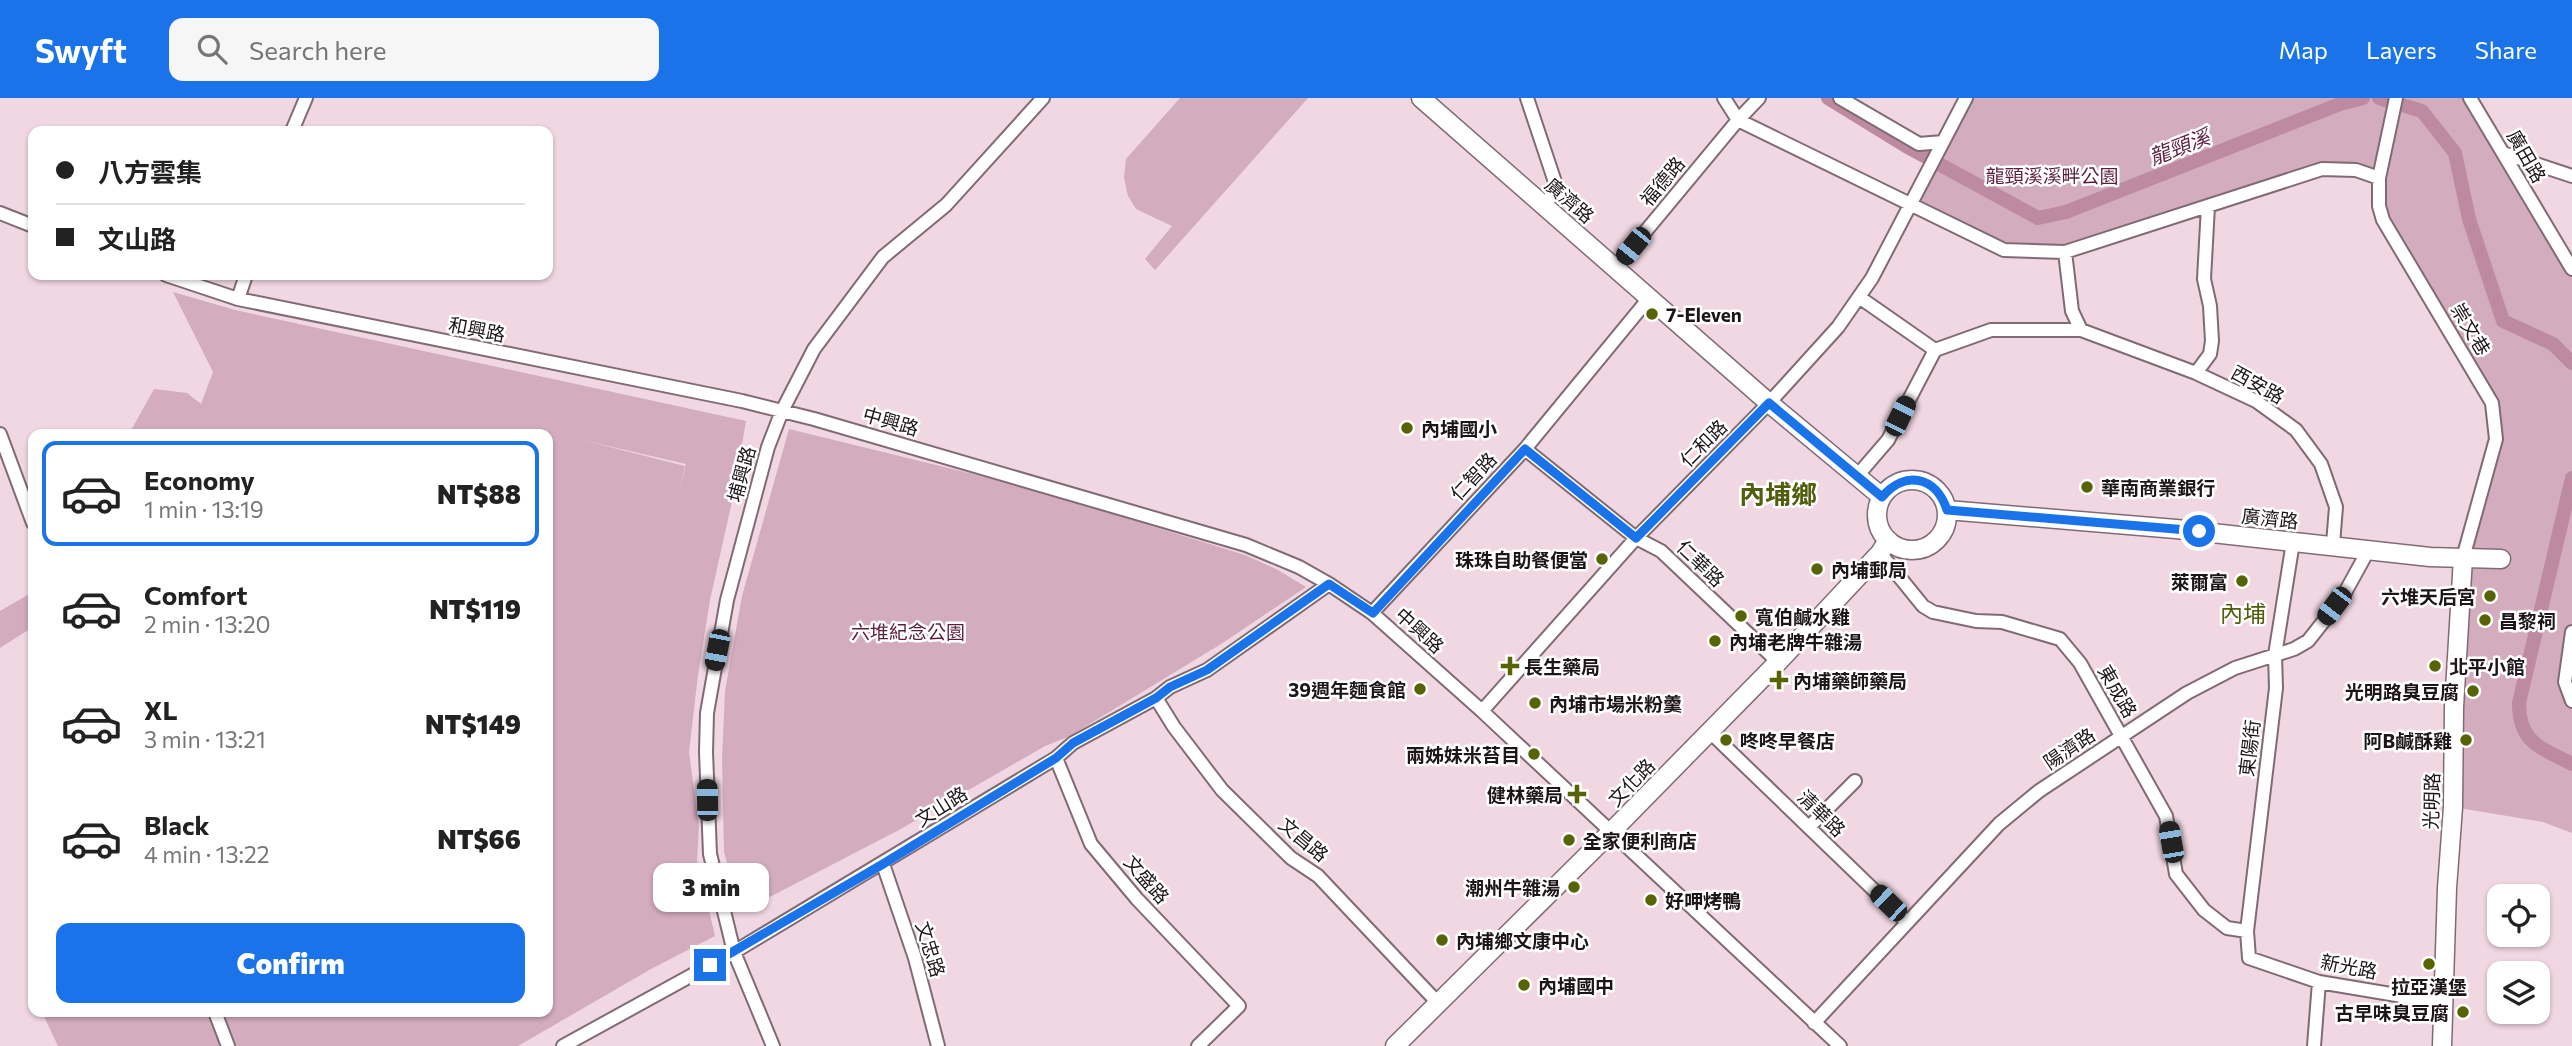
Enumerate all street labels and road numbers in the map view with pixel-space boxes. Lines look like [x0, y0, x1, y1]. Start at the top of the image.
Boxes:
street label: 廣田路 [2503, 126, 2551, 186]
street label: 福德路 [1635, 152, 1689, 210]
street label: 廣濟路 [1541, 173, 1599, 227]
street label: 崇文巷 [2446, 299, 2496, 359]
street label: 和興路 [447, 312, 507, 346]
street label: 西安路 [2227, 360, 2289, 408]
street label: 中興路 [860, 402, 922, 440]
street label: 仁和路 [1675, 415, 1731, 471]
street label: 埔興路 [723, 443, 759, 505]
street label: 仁智路 [1445, 447, 1501, 505]
street label: 廣濟路 [2240, 504, 2300, 532]
street label: 仁華路 [1673, 535, 1729, 591]
street label: 中興路 [1391, 602, 1449, 658]
street label: 東成路 [2094, 661, 2142, 721]
street label: 東陽街 [2234, 718, 2264, 778]
street label: 陽濟路 [2039, 723, 2099, 773]
street label: 文化路 [1603, 754, 1659, 810]
street label: 光明路 [2419, 772, 2443, 830]
street label: 文山路 [911, 781, 971, 831]
street label: 清華路 [1794, 785, 1850, 841]
street label: 文昌路 [1275, 812, 1333, 866]
street label: 文盛路 [1120, 850, 1174, 908]
street label: 文忠路 [912, 918, 950, 980]
street label: 新光路 [2319, 949, 2379, 983]

